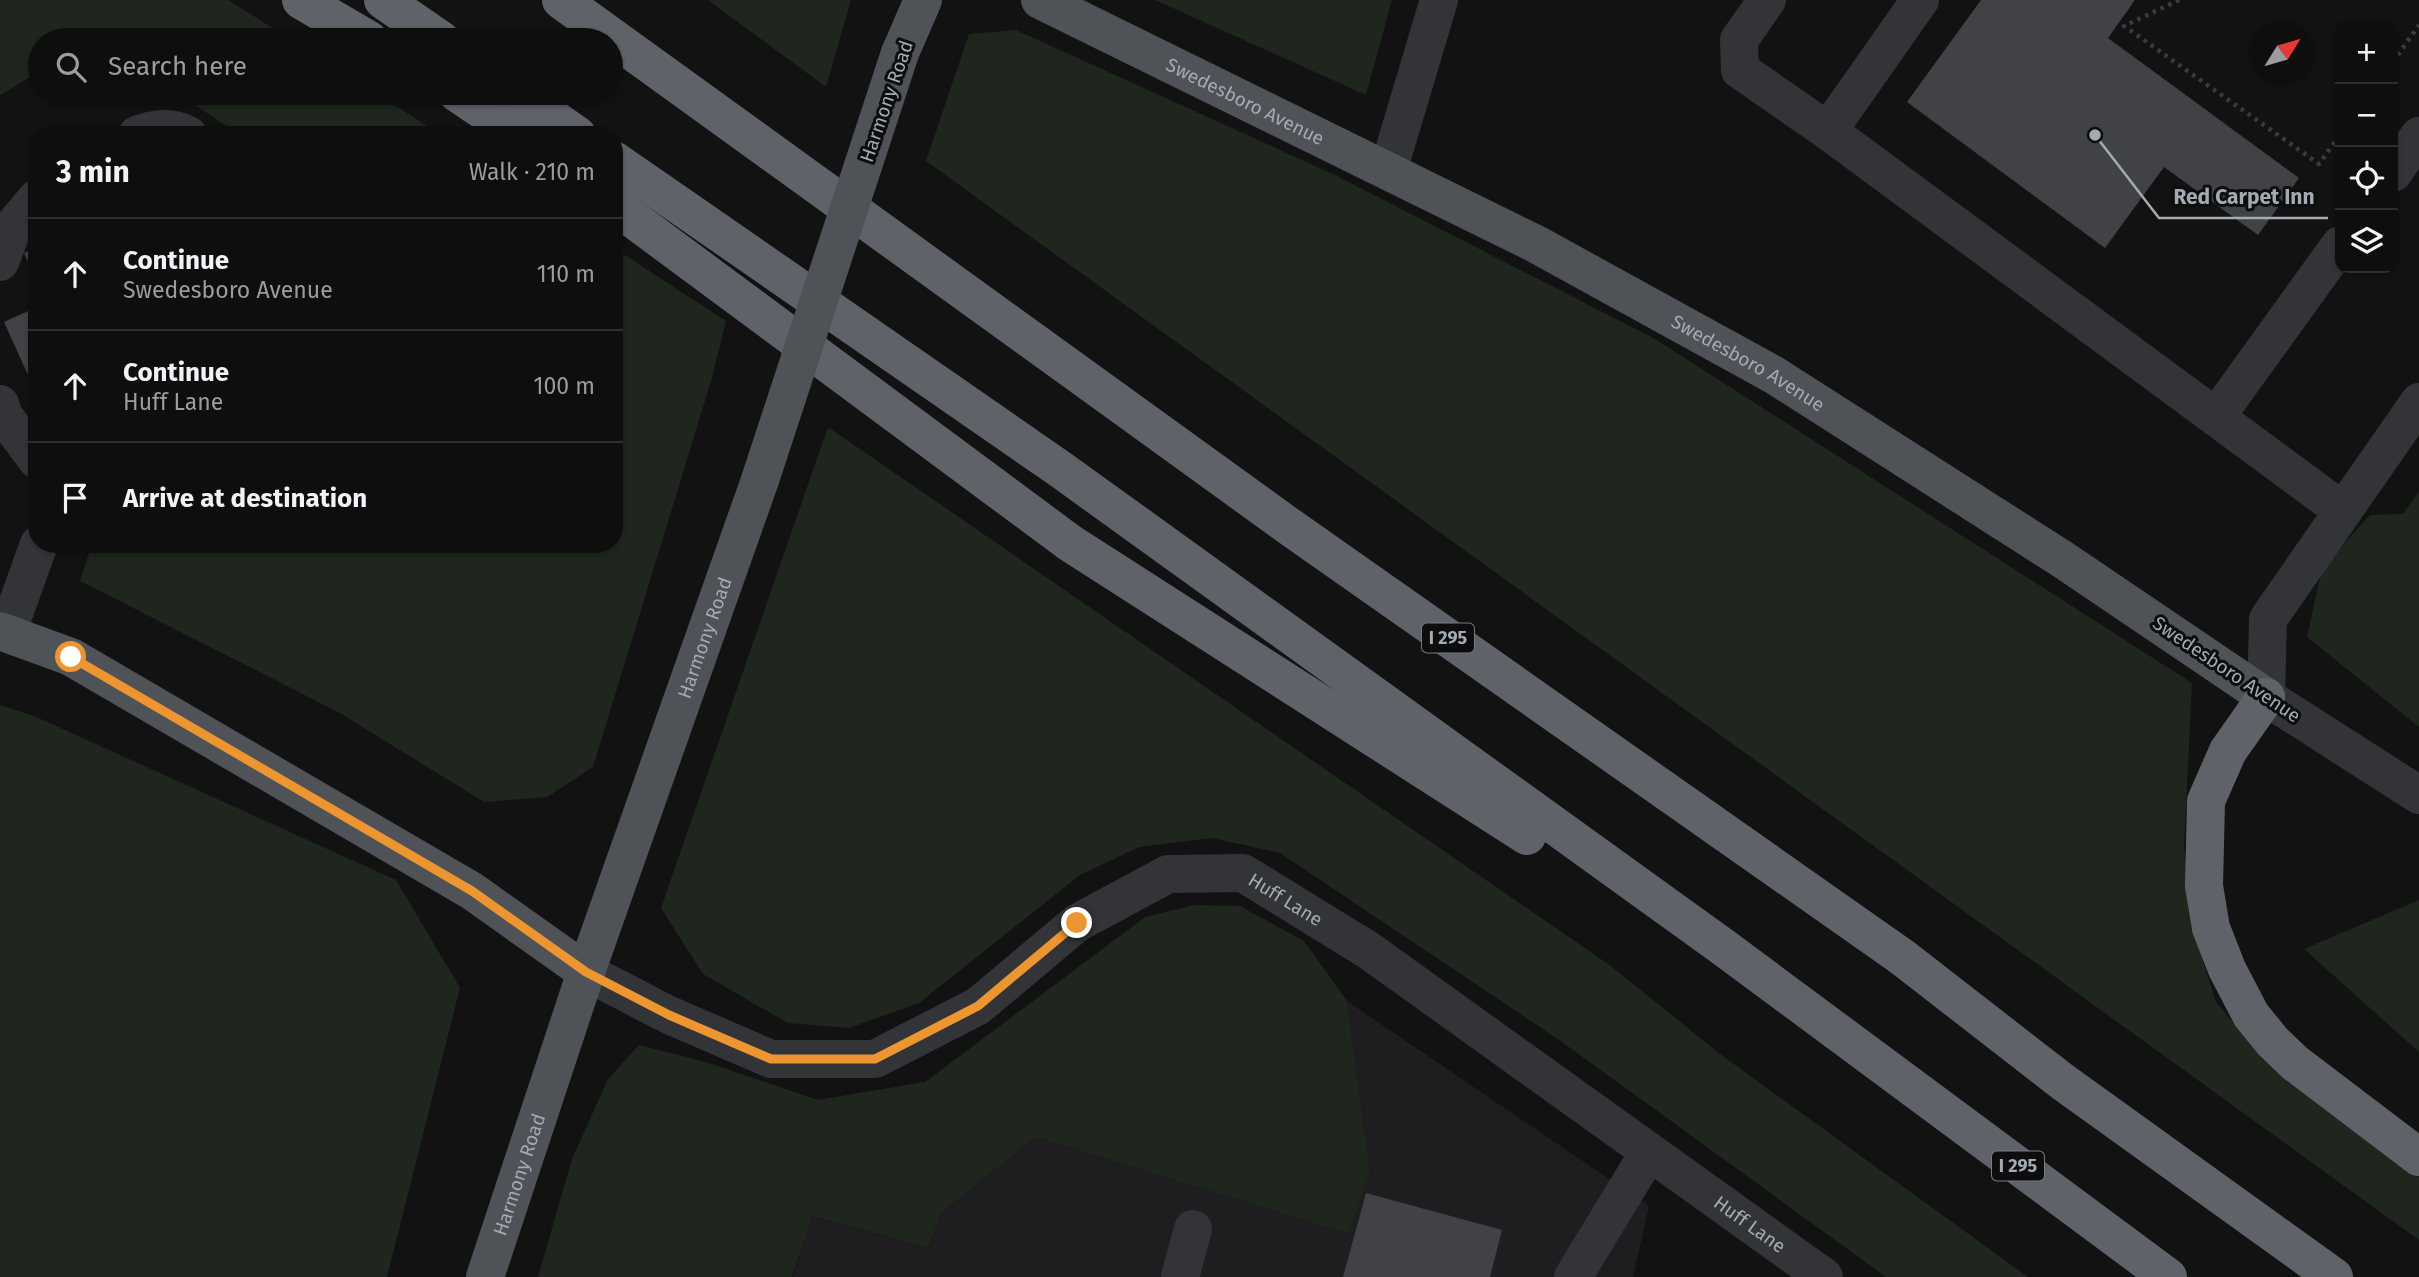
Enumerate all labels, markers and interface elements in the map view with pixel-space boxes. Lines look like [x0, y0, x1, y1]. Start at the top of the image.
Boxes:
north arrow [2251, 21, 2314, 84]
map controls [2335, 21, 2398, 273]
button: + [2335, 21, 2398, 84]
search box [28, 28, 623, 105]
street label: Harmony Road [855, 37, 918, 165]
icon: search [52, 48, 90, 86]
text: Search here [108, 51, 247, 82]
street label: Swedesboro Avenue [1162, 53, 1328, 150]
button: − [2335, 84, 2398, 147]
button: locate [2335, 147, 2398, 210]
text: 3 min [56, 154, 130, 190]
text: Walk · 210 m [469, 158, 595, 186]
callout: Red Carpet Inn [2159, 176, 2328, 218]
text: Red Carpet Inn [2173, 184, 2315, 210]
button: layers [2335, 210, 2398, 273]
text: Continue [123, 245, 229, 276]
icon: ahead [56, 255, 94, 293]
text: 110 m [537, 260, 595, 288]
text: Swedesboro Avenue [123, 276, 333, 304]
street label: Swedesboro Avenue [1667, 310, 1829, 416]
text: Continue [123, 357, 229, 388]
icon: ahead [56, 367, 94, 405]
text: 100 m [534, 372, 595, 400]
text: Huff Lane [123, 388, 223, 416]
icon: arrive [56, 479, 94, 517]
text: Arrive at destination [123, 483, 367, 514]
street label: Harmony Road [673, 574, 737, 702]
street label: Swedesboro Avenue [2148, 611, 2305, 727]
road number: I 295 [1422, 624, 1474, 652]
route start [55, 641, 86, 672]
street label: Huff Lane [1244, 868, 1327, 931]
route end [1061, 907, 1092, 938]
street label: Harmony Road [489, 1111, 550, 1239]
road number: I 295 [1992, 1152, 2044, 1181]
street label: Huff Lane [1709, 1191, 1790, 1258]

